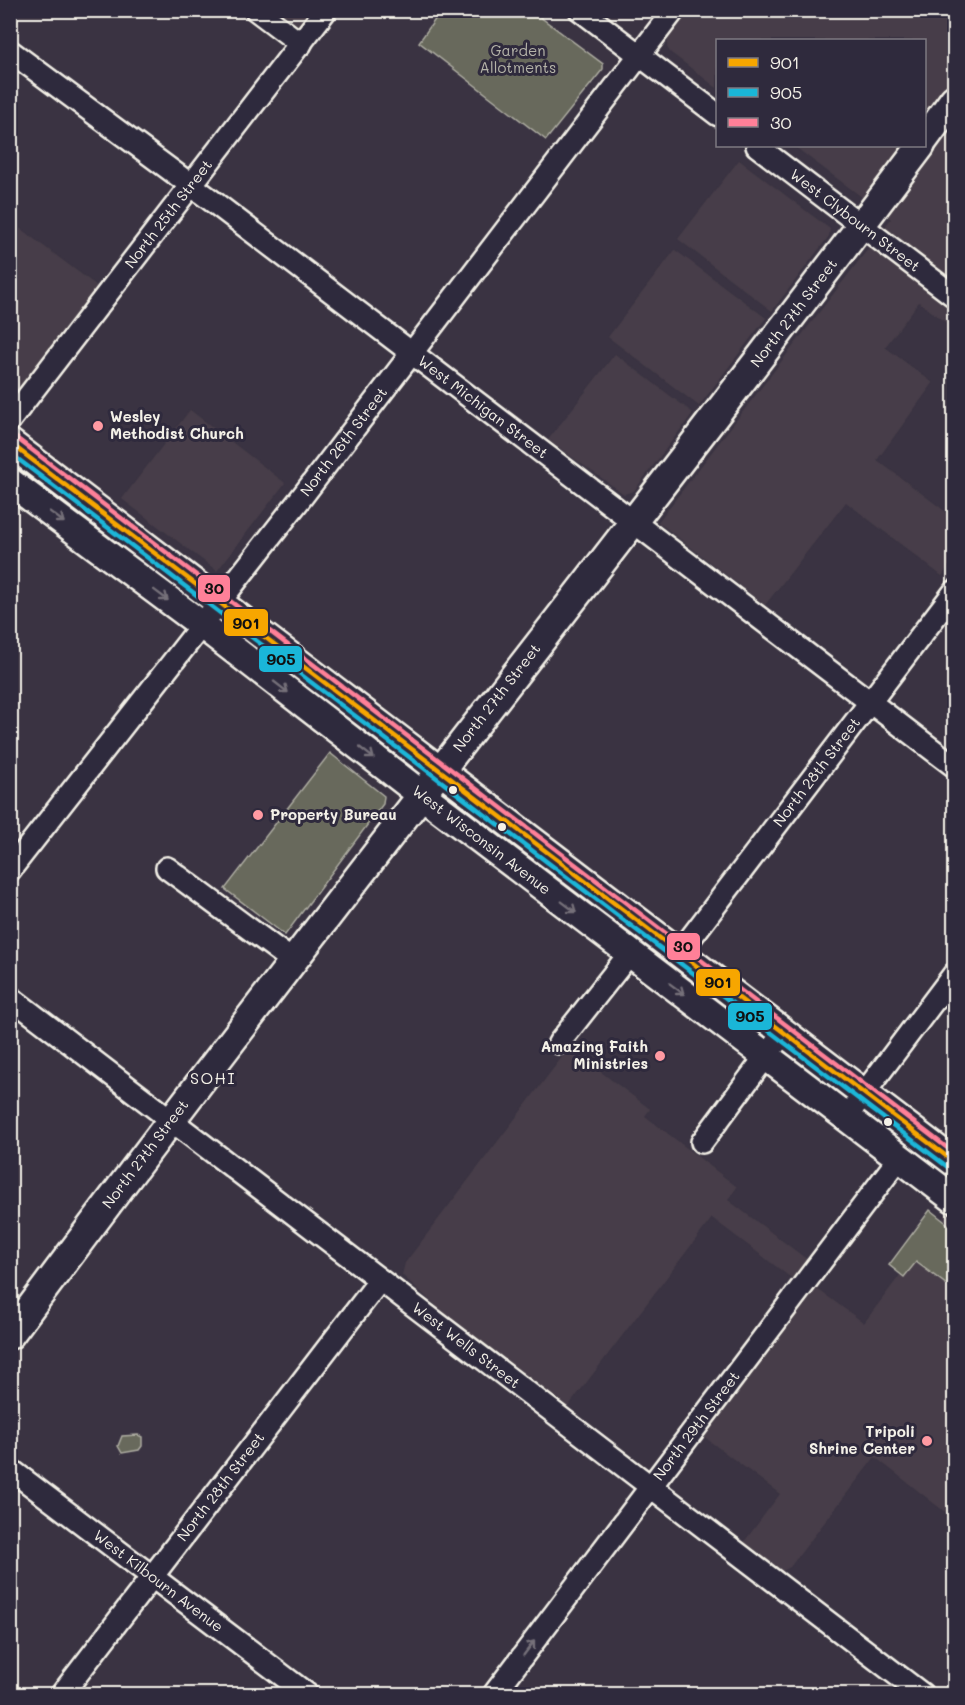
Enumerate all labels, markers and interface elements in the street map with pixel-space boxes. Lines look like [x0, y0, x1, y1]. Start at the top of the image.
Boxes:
legend [716, 39, 926, 147]
park label: Garden Allotments [480, 40, 556, 77]
text: 901 [770, 50, 800, 74]
text: 905 [770, 80, 802, 104]
text: 30 [770, 110, 792, 134]
street label: North 25th Street [120, 155, 216, 272]
street label: West Clybourn Street [786, 164, 925, 276]
street label: North 27th Street [745, 254, 841, 371]
street label: West Michigan Street [414, 350, 553, 462]
street label: North 26th Street [295, 383, 391, 500]
place label: Wesley Methodist Church [110, 406, 244, 443]
marker: Wesley Methodist Church [91, 419, 105, 433]
one-way arrow [49, 511, 65, 524]
line badge: 30 [197, 574, 231, 603]
text: 30 [204, 577, 224, 598]
one-way arrow [153, 588, 169, 601]
line badge: 901 [223, 608, 269, 637]
text: 901 [233, 612, 260, 633]
street label: North 27th Street [448, 639, 544, 755]
line badge: 905 [258, 645, 303, 673]
text: 905 [266, 648, 296, 669]
one-way arrow [273, 680, 289, 693]
street label: North 28th Street [768, 713, 864, 830]
one-way arrow [359, 746, 375, 759]
street label: West Wisconsin Avenue [409, 780, 555, 898]
unlabelled marker [447, 784, 459, 796]
place label: Property Bureau [270, 804, 397, 824]
marker: Property Bureau [251, 808, 265, 822]
unlabelled marker [496, 821, 508, 833]
one-way arrow [561, 900, 577, 913]
line badge: 30 [666, 932, 701, 961]
text: 30 [673, 935, 693, 956]
line badge: 901 [695, 968, 741, 997]
text: 901 [705, 971, 732, 992]
one-way arrow [669, 982, 685, 995]
line badge: 905 [727, 1002, 773, 1031]
text: 905 [735, 1005, 765, 1026]
place label: Amazing Faith Ministries [541, 1036, 648, 1073]
marker: Amazing Faith Ministries [653, 1049, 667, 1063]
district label: SOHI [190, 1067, 236, 1088]
street label: North 27th Street [97, 1095, 193, 1212]
unlabelled marker [882, 1116, 894, 1128]
street label: West Wells Street [409, 1297, 525, 1392]
street label: North 29th Street [648, 1367, 744, 1484]
place label: Tripoli Shrine Center [809, 1421, 915, 1458]
street label: North 28th Street [172, 1428, 268, 1545]
marker: Tripoli Shrine Center [920, 1434, 934, 1448]
street label: West Kilbourn Avenue [90, 1525, 228, 1636]
one-way arrow [523, 1640, 536, 1656]

